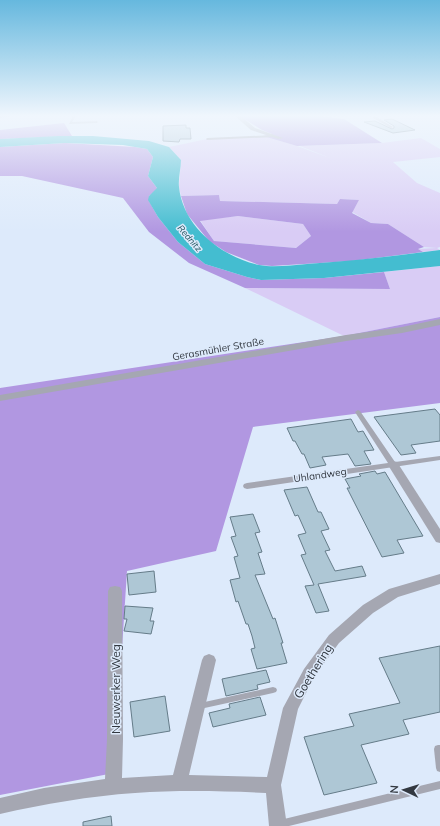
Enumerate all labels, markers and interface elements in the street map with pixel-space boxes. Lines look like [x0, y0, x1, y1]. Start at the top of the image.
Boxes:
water label: Rednitz [175, 222, 205, 254]
street label: Gerasmühler Straße [171, 335, 265, 363]
street label: Uhlandweg [293, 465, 347, 485]
street label: Goethering [290, 641, 336, 701]
street label: Neuwerker Weg [108, 644, 123, 734]
north arrow [384, 770, 424, 810]
text: N [387, 785, 401, 794]

